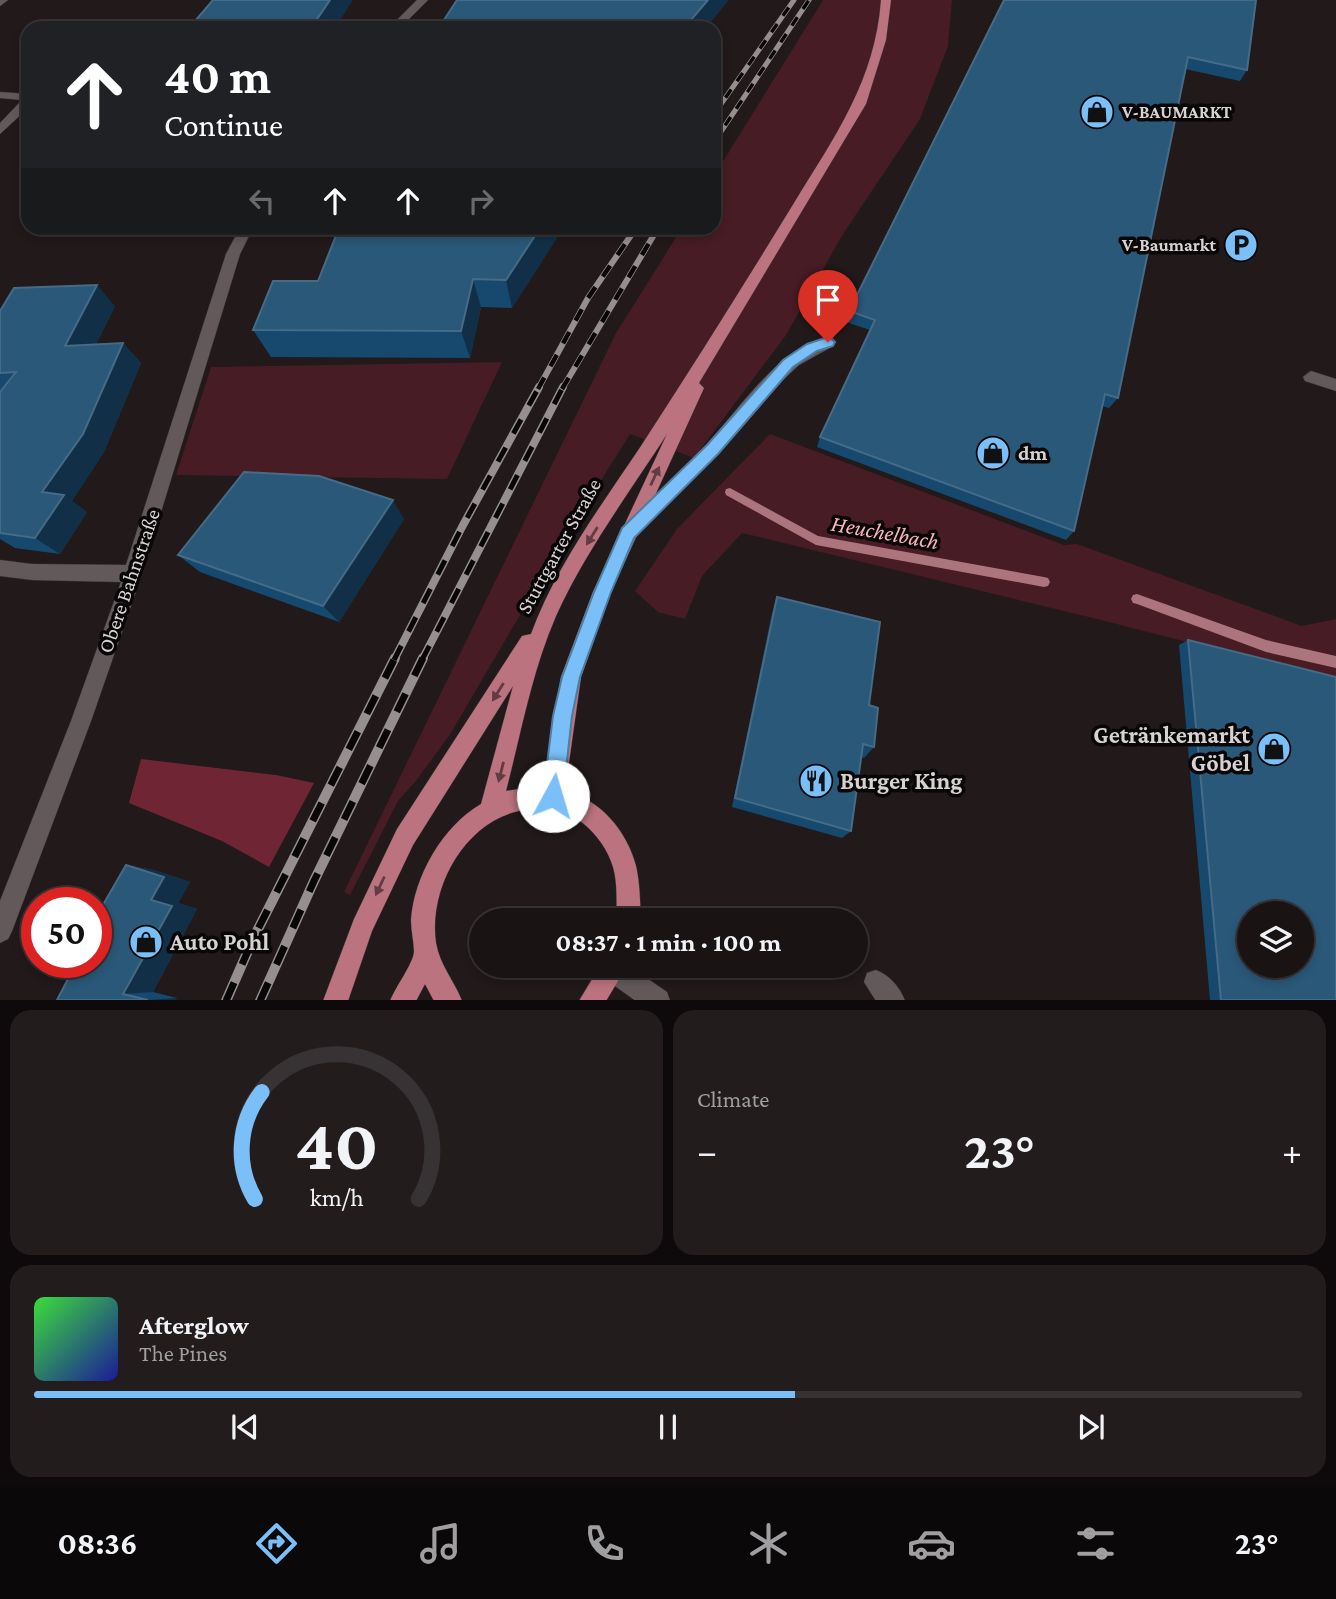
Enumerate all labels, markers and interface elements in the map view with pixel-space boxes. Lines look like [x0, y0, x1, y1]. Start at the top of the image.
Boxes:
icon: ahead [49, 49, 140, 140]
text: 40 m [164, 49, 271, 104]
shop icon: V-BAUMARKT [1078, 93, 1116, 131]
place label: V-BAUMARKT [1121, 102, 1232, 122]
text: Continue [164, 107, 283, 143]
icon: left [243, 182, 281, 220]
icon: ahead [316, 182, 354, 220]
icon: ahead [389, 182, 427, 220]
icon: right [462, 182, 500, 220]
parking icon: V-Baumarkt [1222, 226, 1260, 264]
place label: V-Baumarkt [1121, 235, 1217, 255]
pin [798, 270, 858, 342]
icon: arrive [809, 281, 847, 319]
shop icon: dm [974, 434, 1012, 472]
place label: dm [1018, 441, 1047, 465]
one-way arrow [649, 466, 660, 487]
street label: Stuttgarter Straße [512, 474, 606, 618]
street label: Obere Bahnstraße [93, 506, 165, 656]
water label: Heuchelbach [829, 510, 941, 554]
one-way arrow [585, 526, 598, 545]
one-way arrow [492, 682, 505, 701]
place label: Getränkemarkt Göbel [1093, 721, 1250, 776]
shop icon: Getränkemarkt Göbel [1255, 730, 1293, 768]
position arrow [516, 759, 590, 833]
one-way arrow [495, 762, 506, 784]
restaurant icon: Burger King [797, 762, 835, 800]
place label: Burger King [840, 767, 962, 794]
one-way arrow [374, 875, 385, 896]
speed limit sign: 50 [21, 887, 112, 978]
map controls [1237, 901, 1314, 978]
button: layers [1237, 901, 1314, 978]
shop icon: Auto Pohl [127, 923, 165, 961]
place label: Auto Pohl [169, 928, 269, 955]
text: 08:37 · 1 min · 100 m [556, 928, 781, 957]
text: Climate [697, 1086, 769, 1112]
text: 40 [295, 1104, 378, 1185]
text: 23° [964, 1121, 1035, 1179]
text: − [697, 1130, 717, 1172]
text: + [1282, 1130, 1302, 1172]
text: km/h [310, 1183, 363, 1210]
text: Afterglow [139, 1311, 249, 1340]
text: The Pines [139, 1340, 227, 1366]
icon: previous [226, 1408, 264, 1446]
icon: pause [649, 1408, 687, 1446]
icon: next [1072, 1408, 1110, 1446]
icon: directions [252, 1519, 301, 1568]
icon: music [416, 1519, 465, 1568]
icon: phone [580, 1519, 629, 1568]
icon: climate [744, 1519, 793, 1568]
icon: car [907, 1519, 956, 1568]
icon: filters [1071, 1519, 1120, 1568]
text: 08:36 [57, 1525, 137, 1561]
text: 23° [1235, 1525, 1279, 1561]

